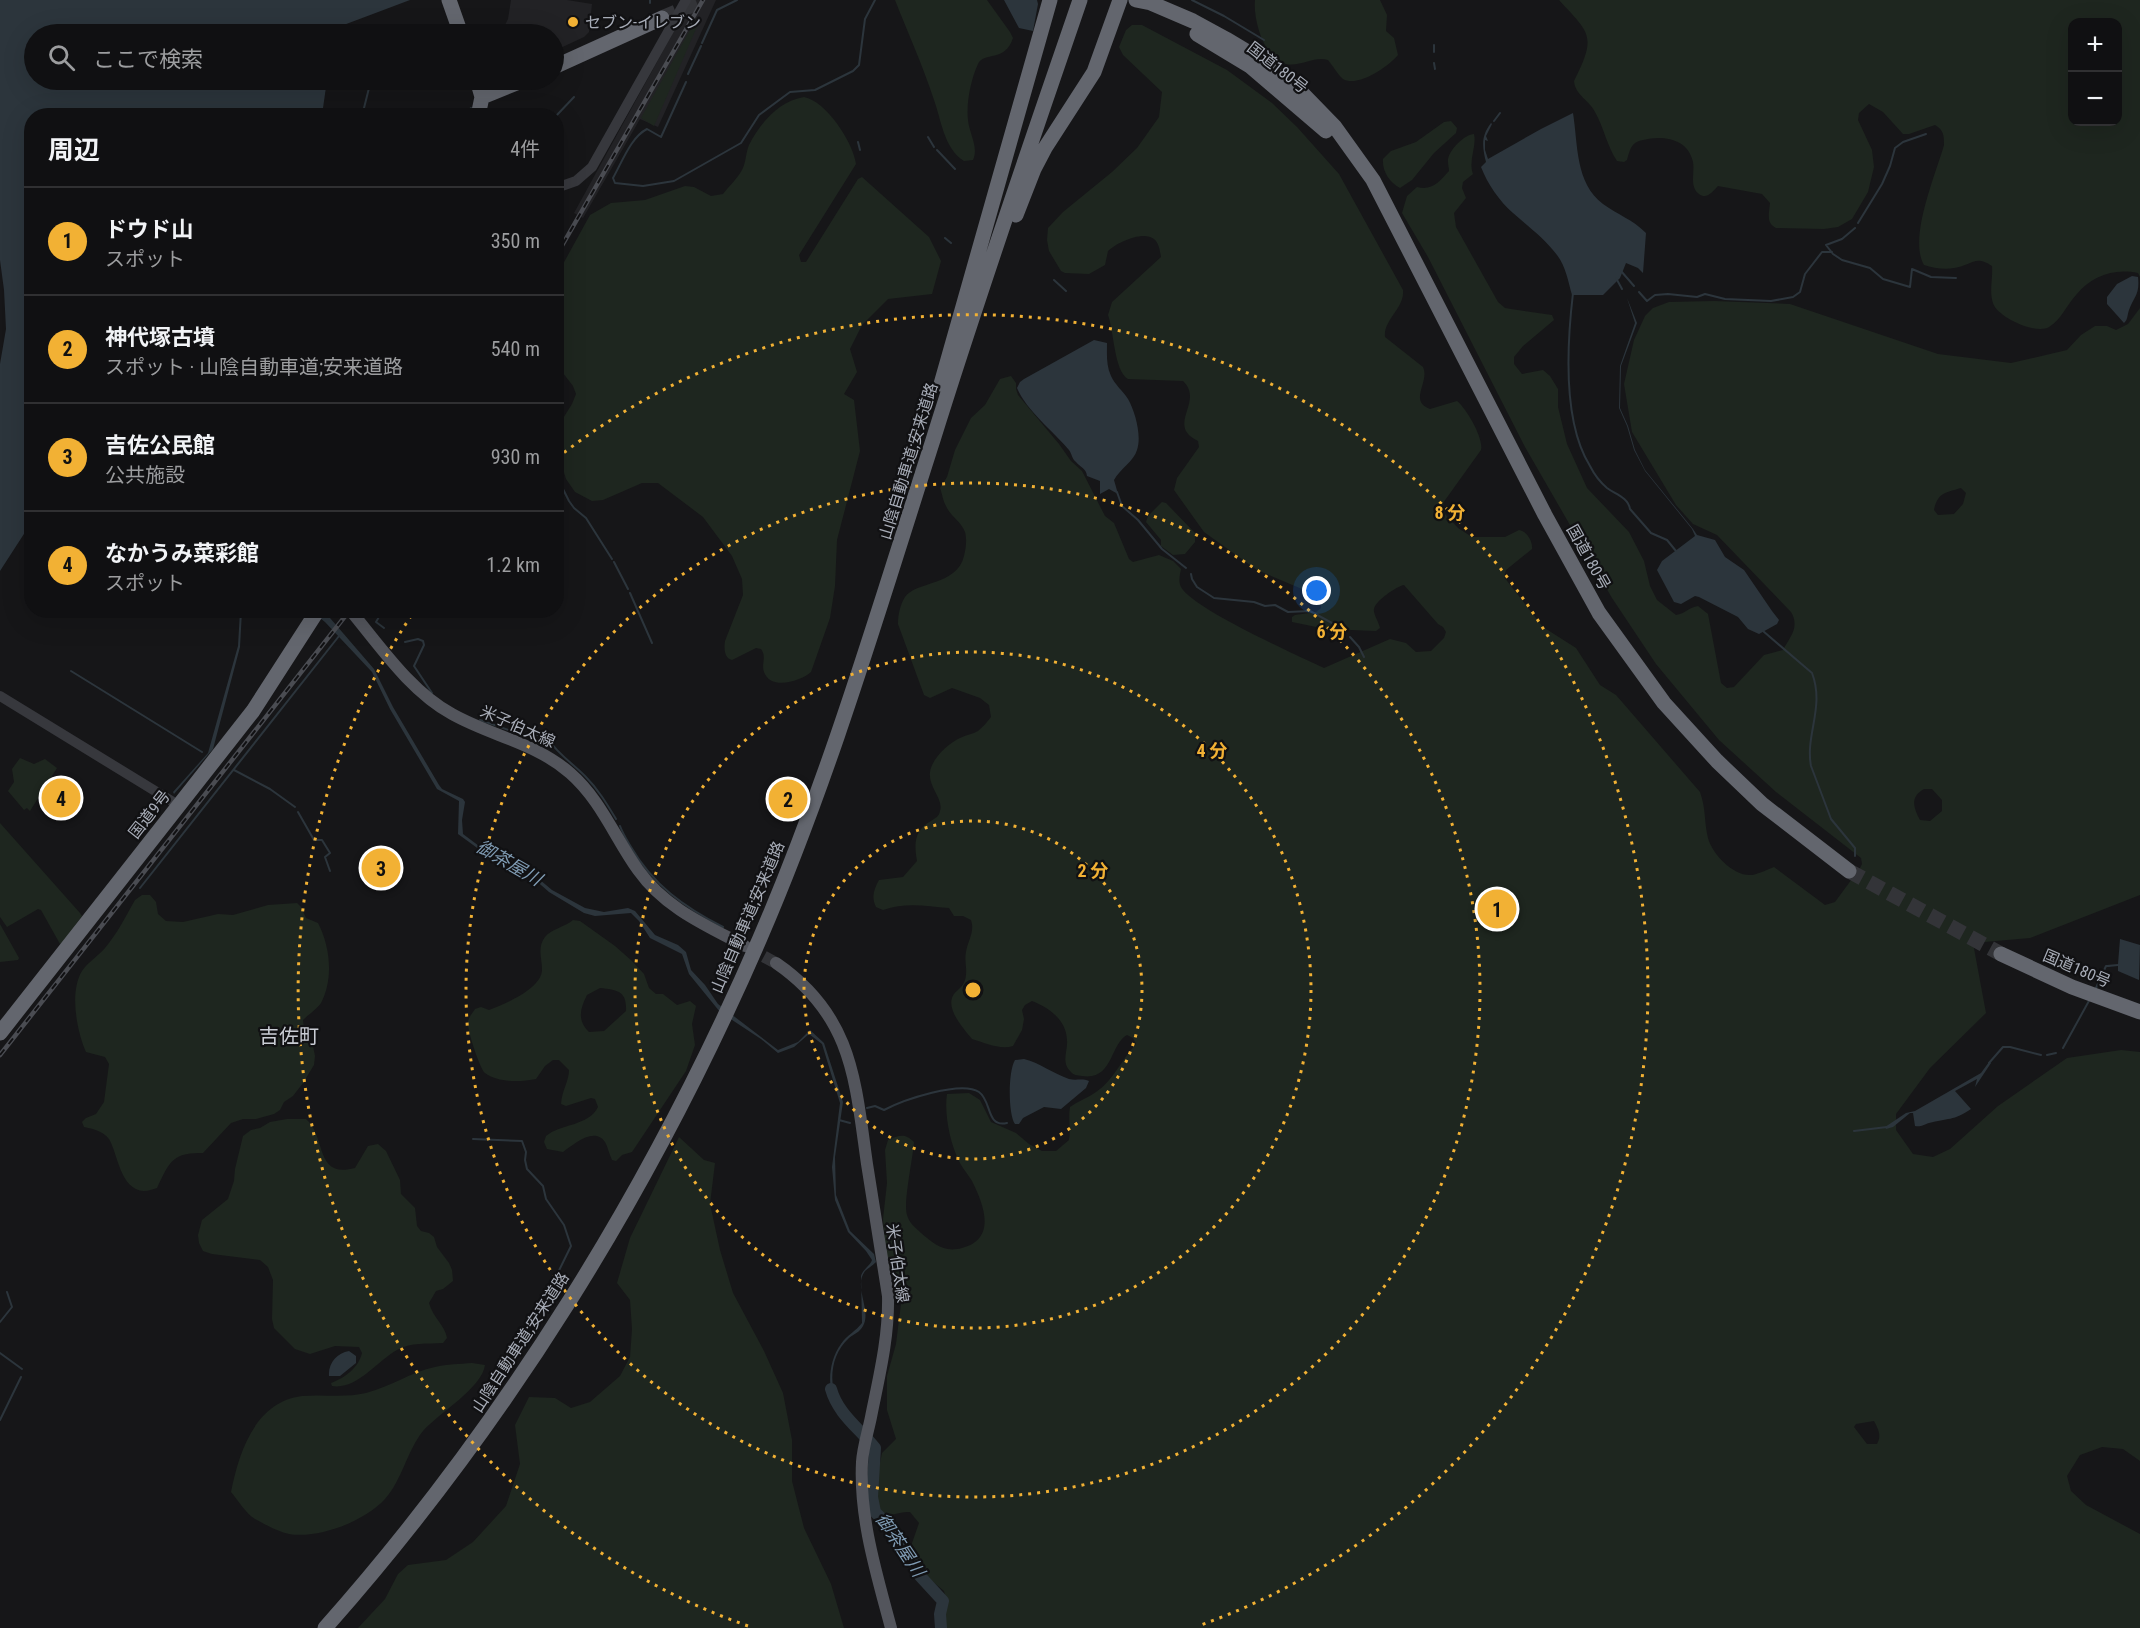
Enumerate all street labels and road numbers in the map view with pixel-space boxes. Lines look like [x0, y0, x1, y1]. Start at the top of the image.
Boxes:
street label: 国道180号 [1244, 38, 1312, 97]
street label: 山陰自動車道;安来道路 [876, 380, 941, 542]
street label: 国道180号 [1563, 521, 1614, 593]
street label: 米子伯太線 [477, 702, 558, 751]
street label: 国道9号 [125, 786, 174, 842]
street label: 山陰自動車道;安来道路 [707, 838, 788, 996]
street label: 国道180号 [2040, 946, 2114, 991]
street label: 米子伯太線 [883, 1222, 912, 1304]
street label: 山陰自動車道;安来道路 [468, 1269, 573, 1416]

